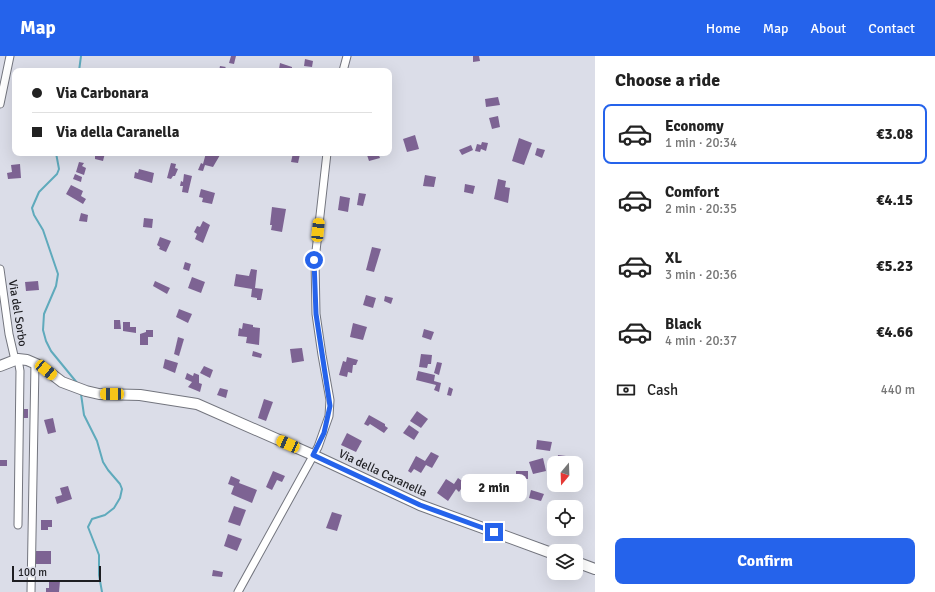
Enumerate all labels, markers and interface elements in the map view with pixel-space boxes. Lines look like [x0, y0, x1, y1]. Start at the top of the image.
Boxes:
text: Map [20, 16, 56, 40]
text: Home [706, 20, 741, 37]
text: Map [763, 20, 788, 37]
text: About [810, 20, 846, 37]
text: Contact [868, 20, 915, 37]
text: Choose a ride [615, 69, 720, 91]
text: Via Carbonara [56, 84, 149, 102]
icon: car [617, 116, 653, 152]
text: Economy [665, 117, 724, 135]
text: Via della Caranella [56, 123, 179, 141]
text: €3.08 [876, 125, 913, 143]
text: 1 min · 20:34 [665, 135, 737, 151]
icon: car [617, 182, 653, 218]
text: Comfort [665, 183, 719, 201]
text: €4.15 [876, 191, 913, 209]
text: 2 min · 20:35 [665, 201, 737, 217]
car [311, 217, 325, 243]
icon: car [617, 248, 653, 284]
text: XL [665, 249, 682, 267]
route start [305, 251, 323, 269]
text: €5.23 [876, 257, 913, 275]
text: 3 min · 20:36 [665, 267, 737, 283]
street label: Via del Sorbo [5, 279, 30, 347]
icon: car [617, 314, 653, 350]
text: Black [665, 315, 702, 333]
text: €4.66 [876, 323, 913, 341]
text: 4 min · 20:37 [665, 333, 737, 349]
car [33, 358, 59, 382]
icon: cash [615, 379, 637, 401]
text: Cash [647, 381, 678, 399]
text: 440 m [881, 382, 915, 398]
car [100, 388, 124, 400]
car [275, 434, 301, 454]
street label: Via della Caranella [336, 446, 430, 501]
north arrow [547, 456, 583, 492]
map controls [547, 456, 583, 580]
callout: 2 min [461, 474, 527, 502]
text: 2 min [478, 480, 510, 496]
button: locate [547, 500, 583, 536]
route end [485, 523, 503, 541]
button: Confirm [615, 538, 915, 584]
button: layers [547, 544, 583, 580]
scale bar [12, 564, 101, 583]
text: 100 m [18, 566, 47, 579]

